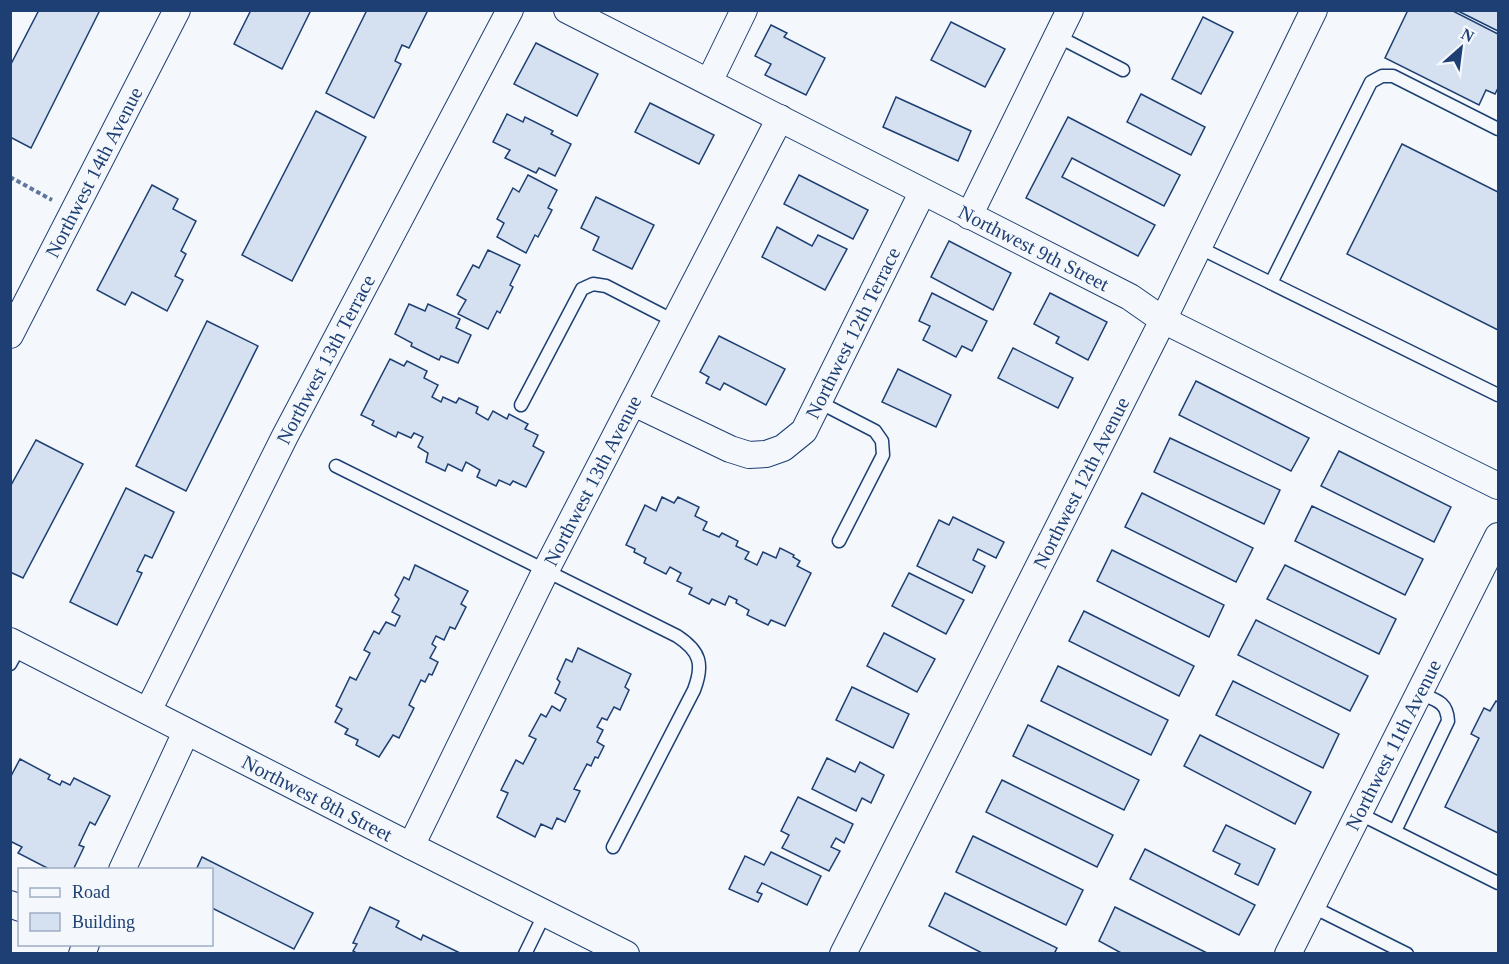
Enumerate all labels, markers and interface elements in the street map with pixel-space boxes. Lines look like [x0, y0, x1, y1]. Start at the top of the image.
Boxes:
north arrow [1431, 18, 1491, 78]
text: N [1459, 25, 1477, 46]
street label: Northwest 14th Avenue [41, 83, 147, 261]
street label: Northwest 9th Street [955, 201, 1113, 296]
street label: Northwest 12th Terrace [801, 244, 904, 422]
street label: Northwest 13th Terrace [272, 271, 379, 448]
street label: Northwest 13th Avenue [539, 392, 645, 569]
street label: Northwest 12th Avenue [1029, 393, 1133, 572]
street label: Northwest 11th Avenue [1341, 656, 1445, 834]
street label: Northwest 8th Street [238, 751, 396, 846]
legend [18, 868, 213, 946]
text: Road [72, 882, 110, 902]
text: Building [72, 912, 135, 932]

